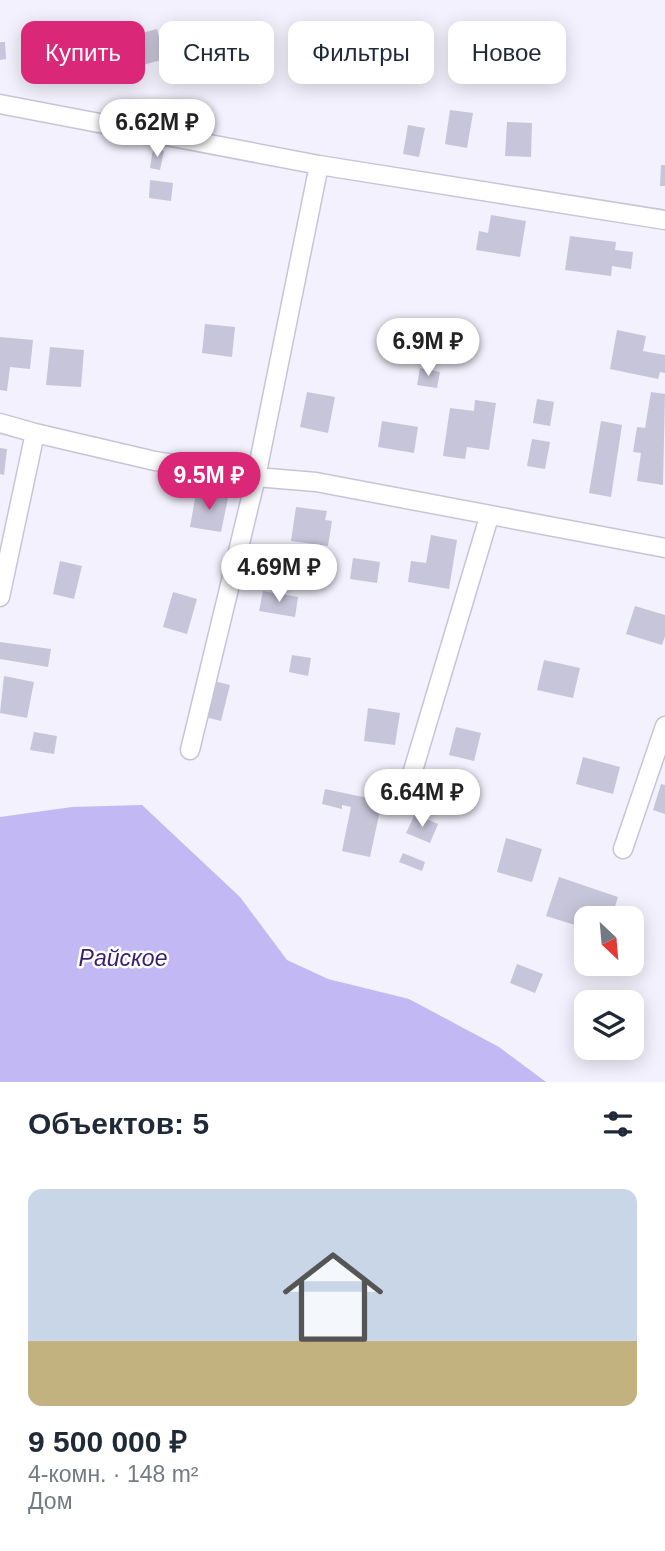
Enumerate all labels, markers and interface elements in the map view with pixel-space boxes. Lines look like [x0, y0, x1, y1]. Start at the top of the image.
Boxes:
chip: Купить [21, 21, 145, 84]
chip: Снять [159, 21, 274, 84]
chip: Фильтры [288, 21, 434, 84]
chip: Новое [448, 21, 566, 84]
pin: 6.62M ₽ [92, 100, 222, 159]
text: 6.62M ₽ [115, 109, 199, 135]
pin: 6.9M ₽ [371, 318, 485, 378]
text: 6.9M ₽ [393, 328, 463, 354]
pin: 9.5M ₽ [152, 452, 266, 512]
text: 9.5M ₽ [174, 462, 244, 488]
pin: 4.69M ₽ [214, 544, 344, 604]
text: 4.69M ₽ [237, 554, 321, 580]
pin: 6.64M ₽ [357, 770, 487, 829]
text: 6.64M ₽ [380, 779, 464, 805]
north arrow [574, 906, 644, 976]
map controls [574, 906, 644, 1060]
water label: Райское [79, 945, 167, 971]
button: layers [574, 990, 644, 1060]
icon: filters [599, 1105, 637, 1143]
text: Объектов: 5 [28, 1107, 209, 1140]
icon: home [270, 1234, 396, 1360]
text: 9 500 000 ₽ [28, 1425, 187, 1458]
text: 4-комн. · 148 m² [28, 1461, 199, 1487]
text: Дом [28, 1488, 72, 1514]

